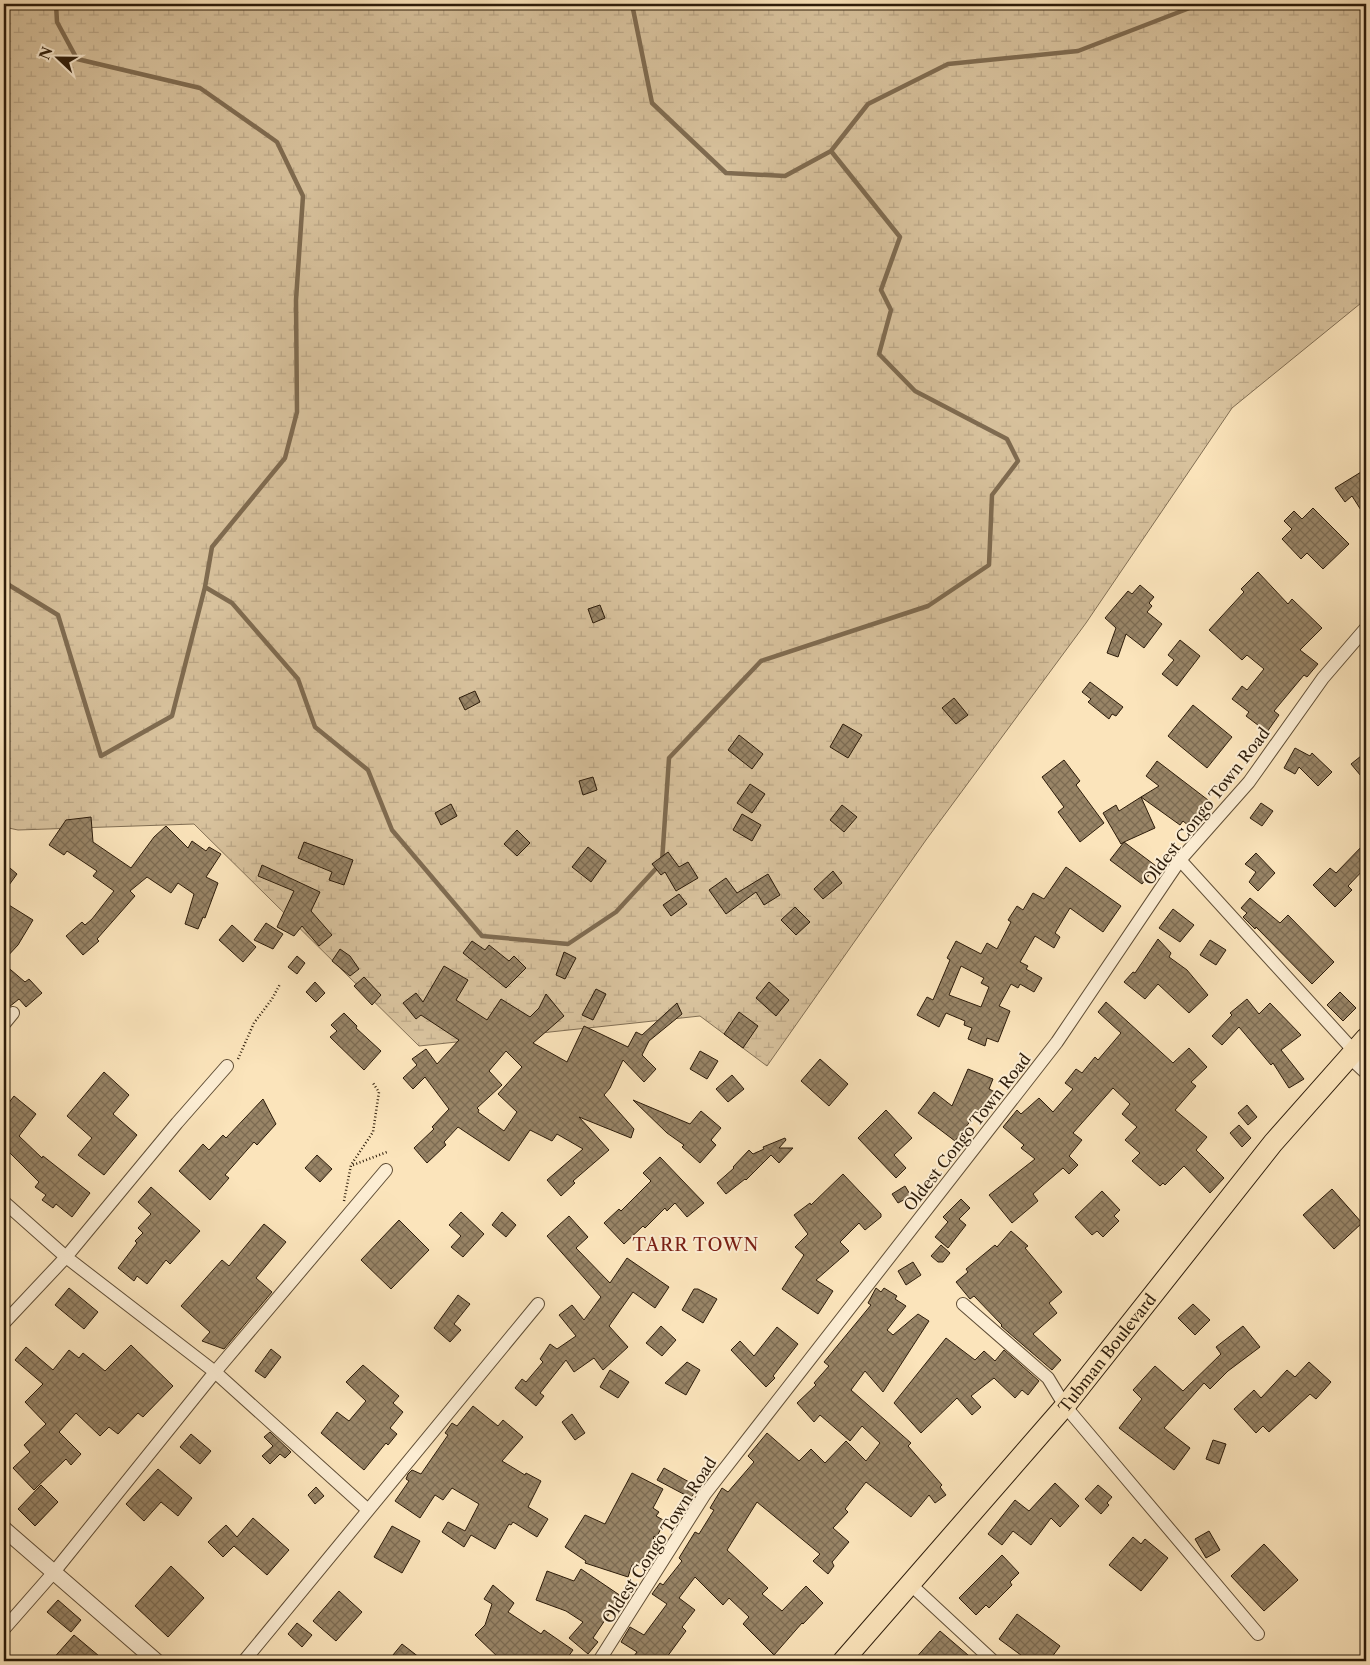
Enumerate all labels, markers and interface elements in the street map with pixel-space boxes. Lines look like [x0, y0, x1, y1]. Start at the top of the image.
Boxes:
north arrow [32, 32, 82, 82]
text: N [35, 44, 57, 62]
street label: Oldest Congo Town Road [1138, 723, 1274, 889]
street label: Oldest Congo Town Road [899, 1049, 1035, 1215]
district label: TARR TOWN [633, 1234, 759, 1256]
street label: Tubman Boulevard [1054, 1289, 1160, 1416]
street label: Oldest Congo Town Road [598, 1453, 720, 1627]

